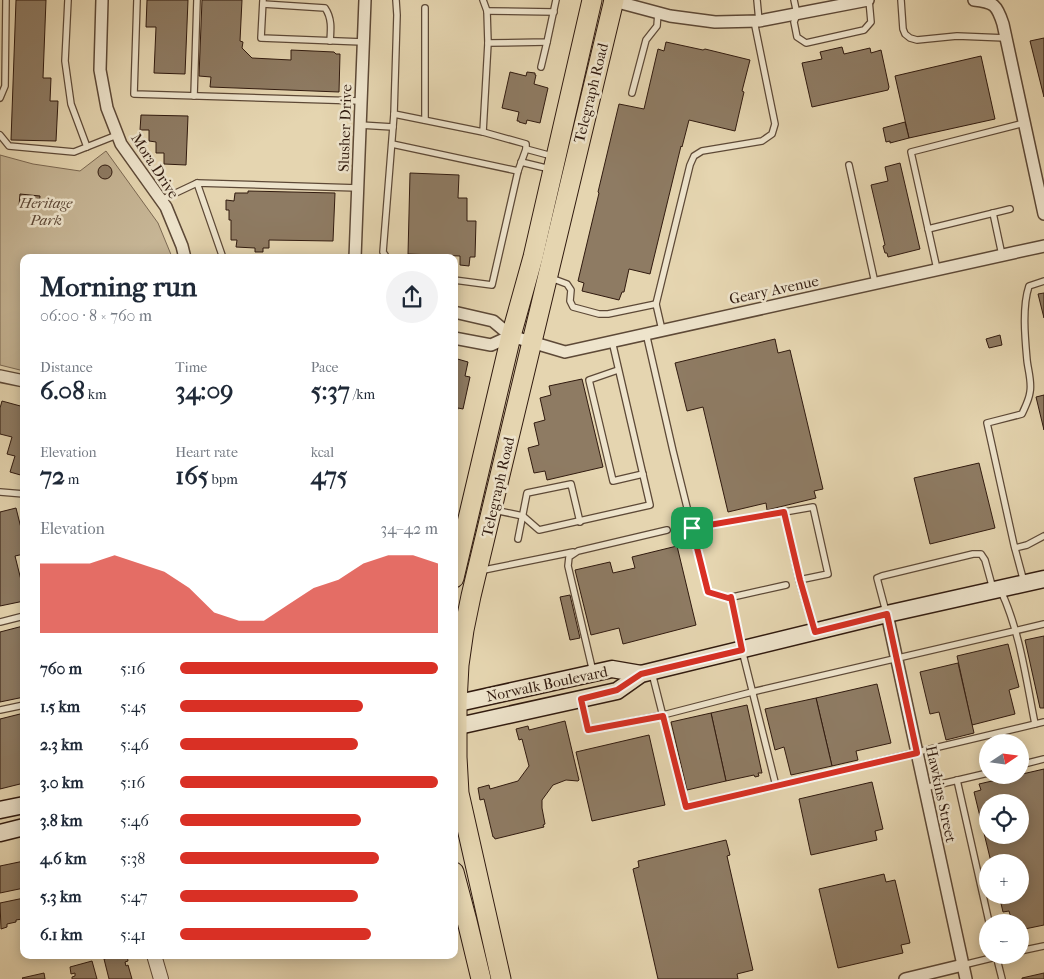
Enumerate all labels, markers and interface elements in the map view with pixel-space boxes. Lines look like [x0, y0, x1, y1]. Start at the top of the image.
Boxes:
street label: Telegraph Road [570, 40, 612, 145]
street label: Slusher Drive [334, 83, 356, 172]
street label: Mora Drive [127, 130, 183, 203]
park label: Heritage Park [19, 194, 73, 229]
text: Morning run [40, 270, 197, 303]
button: share [386, 271, 438, 323]
street label: Geary Avenue [728, 272, 821, 308]
text: 06:00 · 8 × 760 m [40, 306, 152, 325]
text: Distance [40, 359, 93, 376]
text: Time [175, 359, 207, 376]
text: Pace [311, 359, 339, 376]
text: 6.08 [40, 376, 85, 405]
text: 34:09 [175, 376, 233, 405]
text: 5:37 [311, 376, 350, 405]
text: km [85, 386, 107, 403]
text: /km [350, 386, 375, 403]
street label: Telegraph Road [478, 434, 518, 539]
text: Elevation [40, 444, 97, 461]
text: Heart rate [175, 444, 238, 461]
text: kcal [311, 444, 334, 461]
text: 72 [40, 461, 65, 490]
text: 165 [175, 461, 208, 490]
text: 475 [311, 461, 348, 490]
text: m [65, 471, 80, 488]
text: bpm [208, 471, 238, 488]
pin [671, 507, 713, 549]
icon: arrive [678, 514, 706, 542]
text: Elevation [40, 519, 105, 538]
text: 34–42 m [381, 519, 438, 538]
text: 760 m [40, 659, 82, 678]
text: 5:16 [120, 659, 145, 678]
street label: Norwalk Boulevard [485, 662, 610, 706]
text: 1.5 km [40, 697, 80, 716]
text: 5:45 [120, 697, 147, 716]
north arrow [979, 734, 1029, 784]
map controls [979, 734, 1029, 964]
text: 2.3 km [40, 735, 83, 754]
text: 5:46 [120, 735, 149, 754]
street label: Hawkins Street [922, 744, 960, 845]
text: 3.0 km [40, 773, 83, 792]
text: 5:16 [120, 773, 145, 792]
button: locate [979, 794, 1029, 844]
text: 3.8 km [40, 811, 83, 830]
text: 5:46 [120, 811, 149, 830]
text: 4.6 km [40, 849, 87, 868]
text: 5:38 [120, 849, 145, 868]
button: + [979, 854, 1029, 904]
text: 5.3 km [40, 887, 82, 906]
text: 5:47 [120, 887, 148, 906]
button: − [979, 914, 1029, 964]
text: 6.1 km [40, 925, 82, 944]
text: 5:41 [120, 925, 146, 944]

